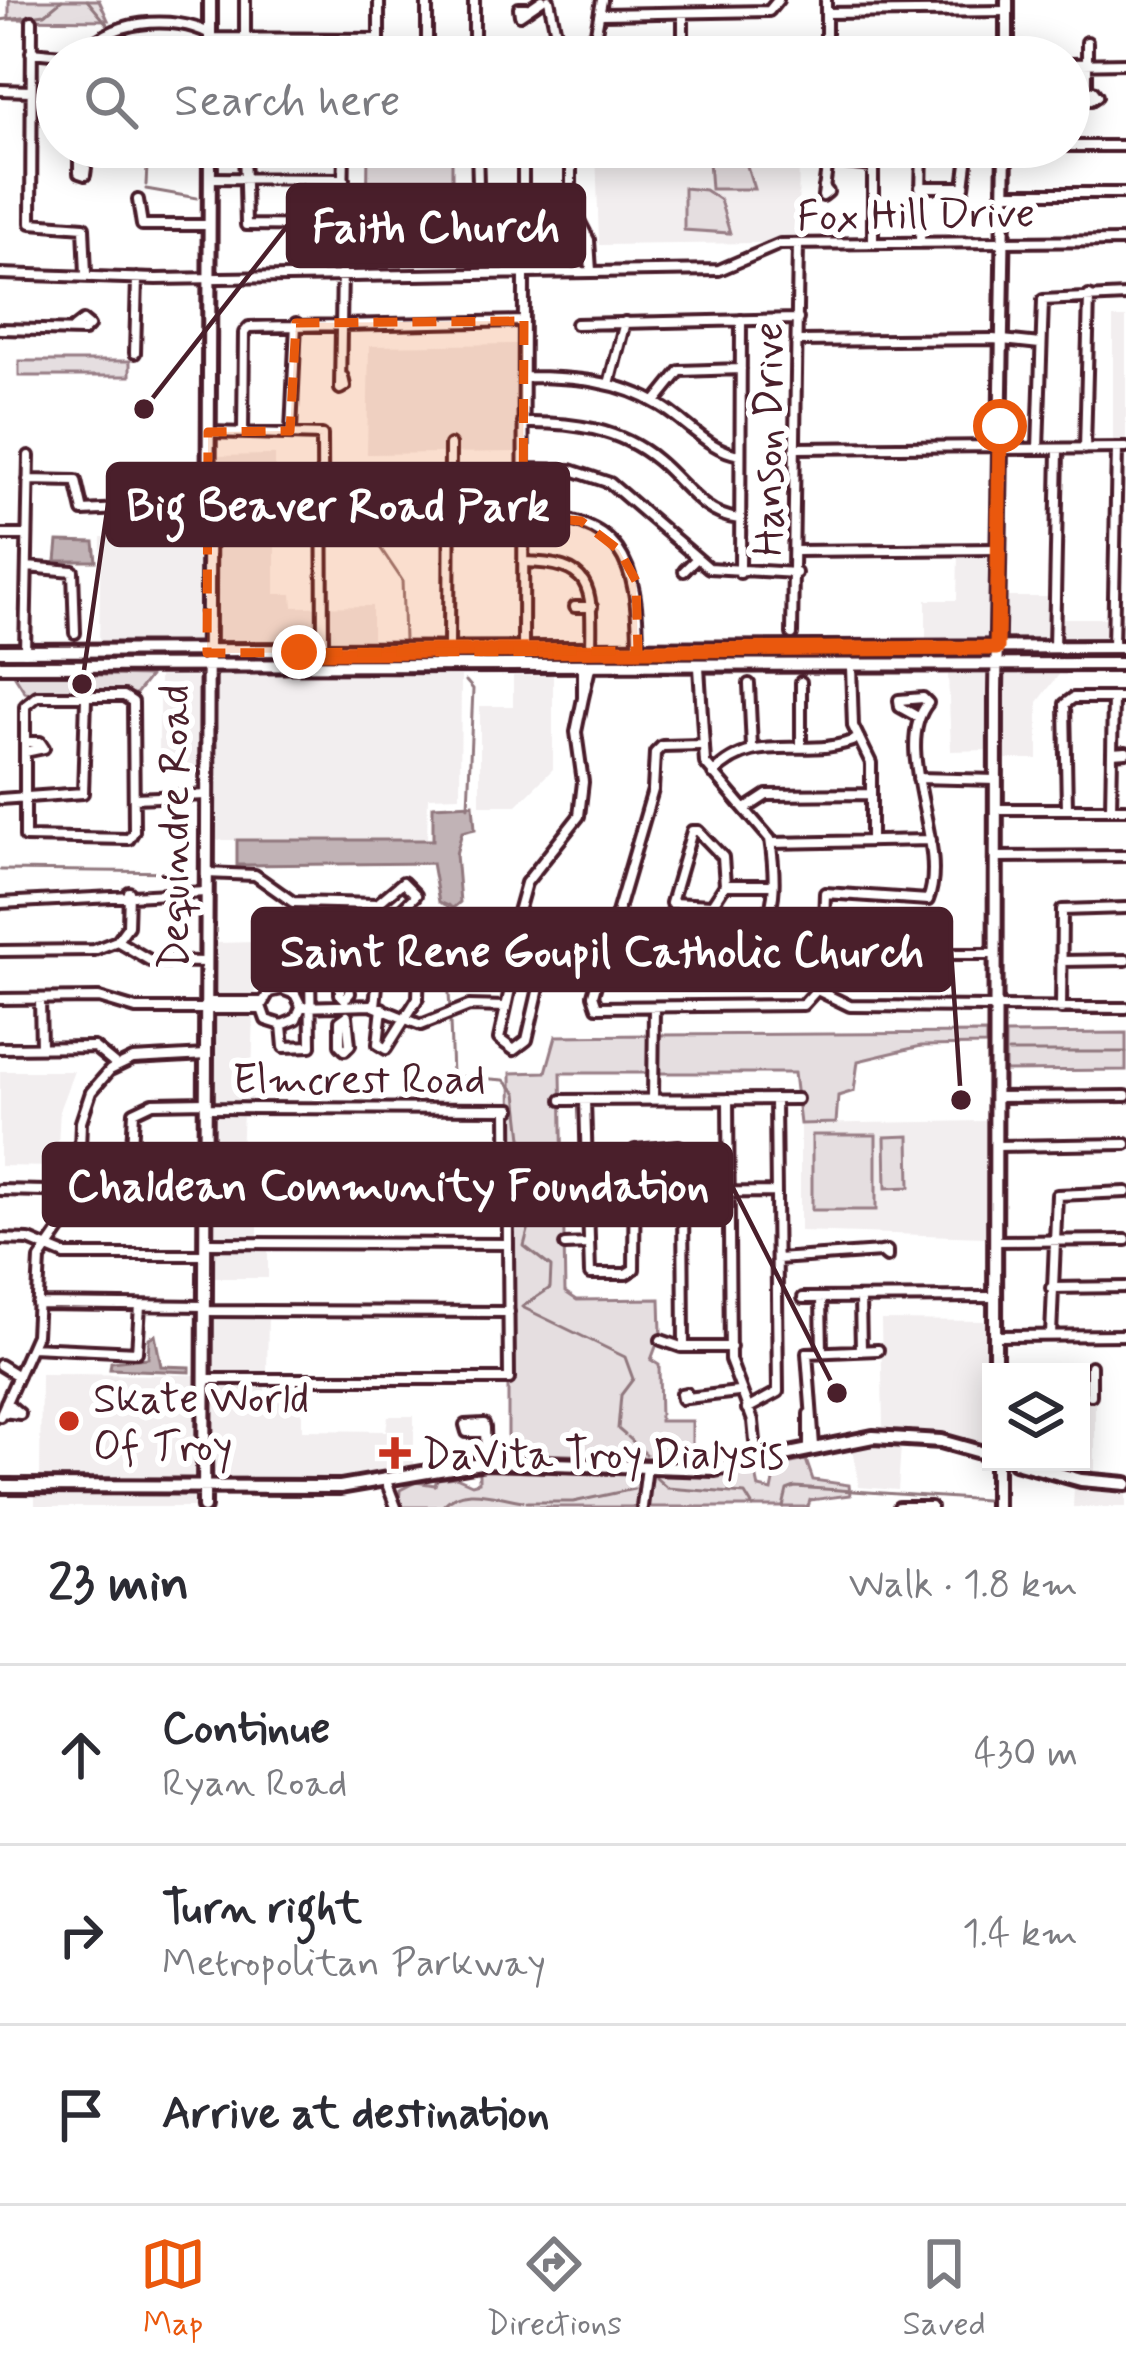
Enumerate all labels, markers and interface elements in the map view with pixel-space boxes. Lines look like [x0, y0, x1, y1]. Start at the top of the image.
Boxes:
search box [36, 36, 1090, 168]
icon: search [78, 69, 144, 135]
text: Search here [174, 73, 401, 132]
callout: Faith Church [288, 185, 584, 266]
street label: Fox Hill Drive [797, 187, 1036, 246]
text: Faith Church [312, 199, 560, 258]
street label: Hanson Drive [743, 322, 798, 556]
route start [973, 399, 1027, 453]
callout: Big Beaver Road Park [108, 464, 568, 545]
text: Big Beaver Road Park [126, 478, 550, 543]
route end [272, 625, 326, 679]
street label: Dequindre Road [149, 684, 204, 970]
callout: Saint Rene Goupil Catholic Church [253, 909, 951, 990]
text: Saint Rene Goupil Catholic Church [280, 924, 924, 983]
street label: Elmcrest Road [232, 1054, 486, 1109]
callout: Chaldean Community Foundation [44, 1144, 731, 1225]
text: Chaldean Community Foundation [67, 1158, 709, 1217]
map controls [982, 1363, 1090, 1471]
button: layers [982, 1363, 1090, 1471]
place label: Skate World Of Troy [93, 1373, 309, 1476]
marker: Skate World Of Troy [56, 1408, 82, 1434]
place label: DaVita Troy Dialysis [422, 1429, 784, 1484]
marker: DaVita Troy Dialysis [379, 1437, 411, 1469]
text: 23 min [48, 1552, 189, 1618]
text: Walk · 1.8 km [849, 1560, 1078, 1611]
text: Continue [162, 1700, 330, 1759]
icon: ahead [48, 1722, 114, 1788]
text: 430 m [974, 1729, 1078, 1780]
text: Ryan Road [162, 1759, 347, 1810]
text: Turn right [162, 1880, 362, 1939]
icon: right [48, 1902, 114, 1968]
text: 1.4 km [962, 1909, 1078, 1960]
text: Metropolitan Parkway [162, 1939, 546, 1990]
icon: arrive [48, 2082, 114, 2148]
text: Arrive at destination [162, 2085, 550, 2144]
tab: Map [140, 2231, 206, 2347]
tab: Directions [486, 2231, 622, 2347]
tab: Saved [902, 2231, 986, 2347]

